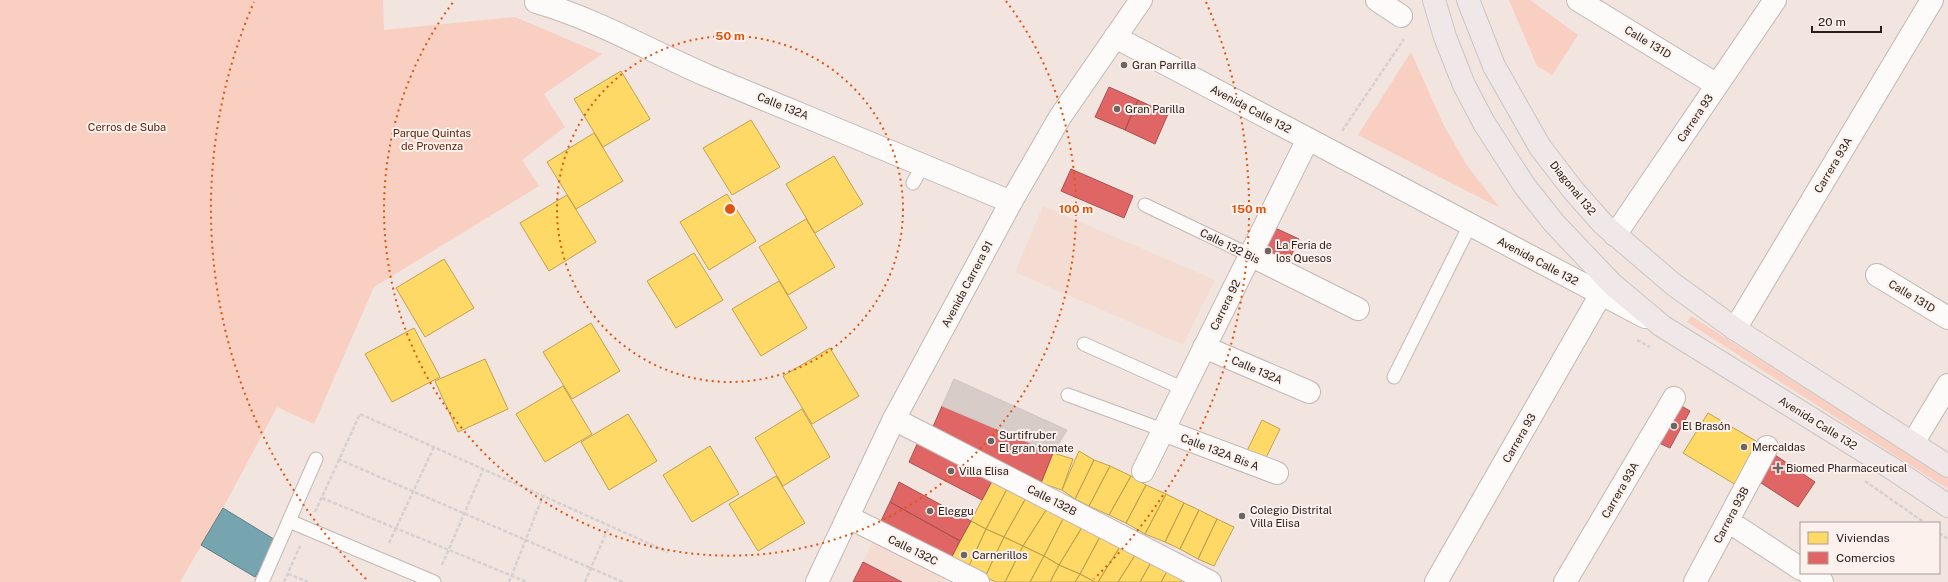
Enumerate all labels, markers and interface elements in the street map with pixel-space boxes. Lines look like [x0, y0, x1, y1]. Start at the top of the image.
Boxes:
scale bar [1812, 8, 1881, 34]
text: 20 m [1818, 15, 1846, 29]
street label: Calle 131D [1623, 23, 1674, 61]
text: 50 m [715, 29, 745, 43]
place label: Gran Parrilla [1132, 59, 1196, 71]
marker: Gran Parrilla [1119, 60, 1129, 70]
street label: Avenida Calle 132 [1209, 83, 1294, 136]
street label: Calle 132A [756, 90, 811, 122]
street label: Carrera 93 [1675, 92, 1715, 144]
place label: Gran Parilla [1125, 103, 1185, 115]
marker: Gran Parilla [1112, 104, 1122, 114]
park label: Cerros de Suba [88, 121, 166, 133]
park label: Parque Quintas de Provenza [393, 127, 472, 152]
street label: Carrera 93A [1812, 135, 1854, 195]
street label: Diagonal 132 [1548, 159, 1599, 218]
centre of rings [723, 202, 737, 216]
text: 100 m [1059, 202, 1093, 216]
text: 150 m [1232, 202, 1266, 216]
street label: Calle 132 Bis [1198, 226, 1262, 266]
street label: Avenida Calle 132 [1496, 235, 1581, 288]
street label: Avenida Carrera 91 [939, 239, 995, 329]
place label: La Feria de los Quesos [1276, 239, 1332, 264]
marker: La Feria de los Quesos [1263, 246, 1273, 256]
street label: Carrera 92 [1208, 277, 1243, 332]
street label: Calle 131D [1887, 277, 1938, 315]
street label: Calle 132A [1230, 354, 1285, 386]
street label: Avenida Calle 132 [1777, 394, 1860, 452]
street label: Carrera 93 [1500, 411, 1538, 465]
place label: El Brasón [1682, 420, 1730, 432]
marker: El Brasón [1669, 421, 1679, 431]
place label: Surtifruber El gran tomate [999, 429, 1074, 454]
street label: Calle 132A Bis A [1179, 431, 1261, 473]
marker: Surtifruber El gran tomate [986, 436, 996, 446]
place label: Mercaldas [1752, 441, 1806, 453]
marker: Mercaldas [1739, 442, 1749, 452]
street label: Carrera 93A [1599, 460, 1641, 520]
place label: Biomed Pharmaceutical [1786, 462, 1907, 474]
marker: Biomed Pharmaceutical [1773, 463, 1783, 473]
place label: Villa Elisa [959, 465, 1009, 477]
marker: Villa Elisa [946, 466, 956, 476]
street label: Calle 132B [1025, 482, 1079, 518]
street label: Carrera 93B [1711, 485, 1751, 545]
place label: Colegio Distrital Villa Elisa [1250, 504, 1332, 529]
place label: Eleggu [938, 505, 974, 517]
marker: Eleggu [925, 506, 935, 516]
marker: Colegio Distrital Villa Elisa [1237, 511, 1247, 521]
legend [1800, 522, 1940, 574]
text: Viviendas [1836, 531, 1890, 545]
street label: Calle 132C [886, 533, 940, 567]
place label: Carnerillos [972, 549, 1028, 561]
marker: Carnerillos [959, 550, 969, 560]
text: Comercios [1836, 551, 1895, 565]

